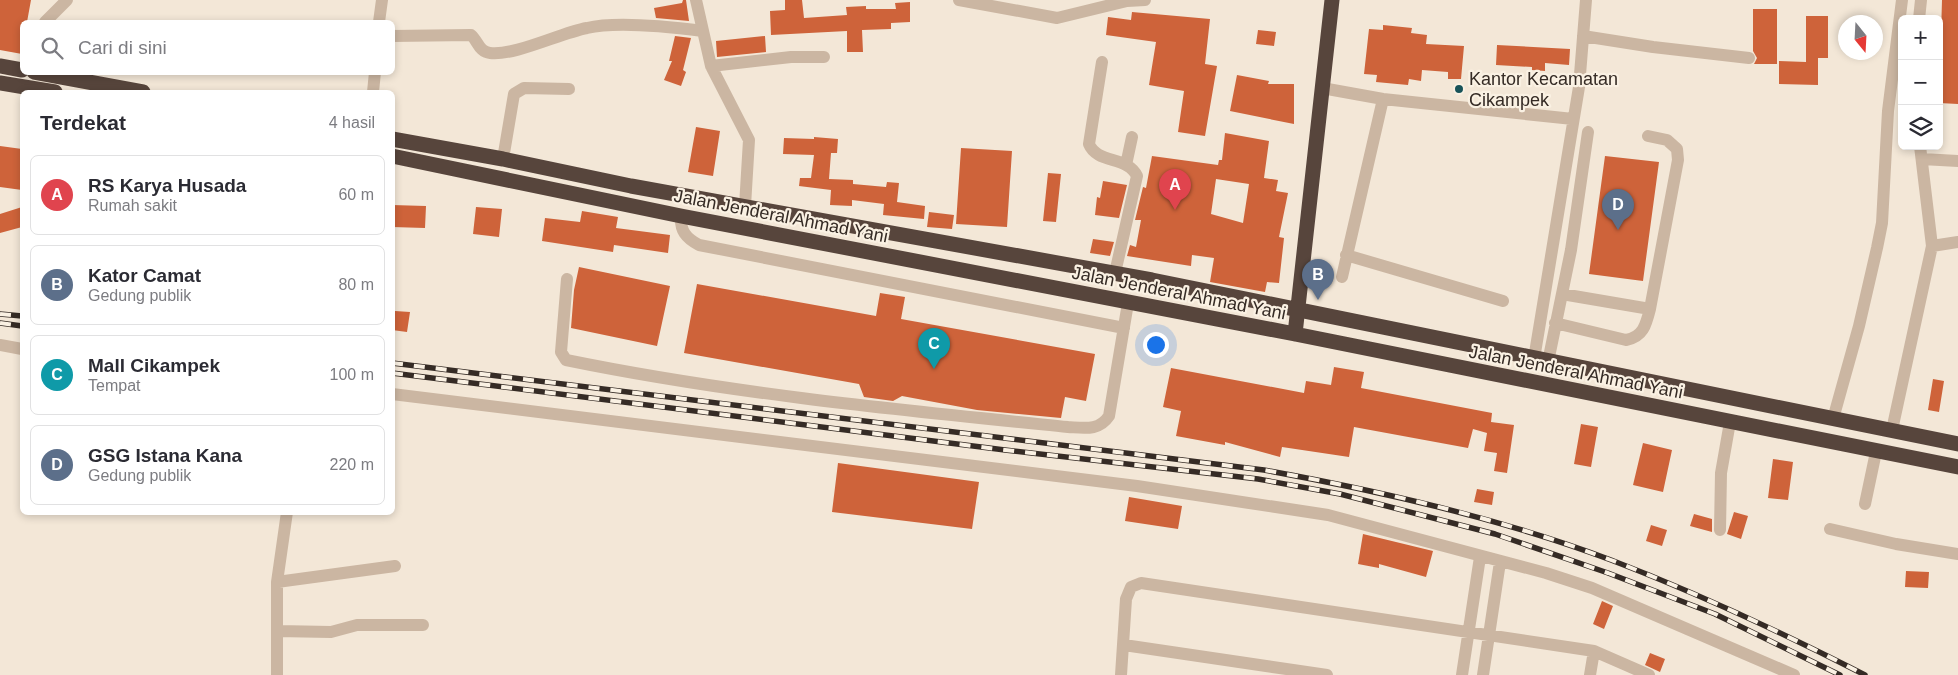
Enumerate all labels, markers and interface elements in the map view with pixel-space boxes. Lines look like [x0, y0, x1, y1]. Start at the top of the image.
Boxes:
north arrow [1838, 15, 1883, 60]
map controls [1898, 15, 1943, 150]
button: + [1898, 15, 1943, 60]
search box [20, 20, 395, 75]
icon: search [38, 34, 66, 62]
text: Cari di sini [78, 37, 167, 58]
button: − [1898, 60, 1943, 105]
place label: Kantor Kecamatan Cikampek [1469, 69, 1618, 110]
marker: Kantor Kecamatan Cikampek [1453, 83, 1465, 95]
button: layers [1898, 105, 1943, 150]
text: Terdekat [40, 111, 126, 134]
text: 4 hasil [329, 114, 375, 131]
pin: A [1159, 169, 1191, 210]
text: RS Karya Husada [88, 175, 246, 196]
street label: Jalan Jenderal Ahmad Yani [672, 185, 890, 247]
text: A [51, 186, 63, 203]
text: 60 m [338, 186, 374, 203]
pin: D [1602, 189, 1634, 230]
text: Rumah sakit [88, 197, 177, 214]
pin: B [1302, 259, 1334, 300]
street label: Jalan Jenderal Ahmad Yani [1070, 262, 1288, 324]
text: Kator Camat [88, 265, 201, 286]
text: B [51, 276, 63, 293]
text: 80 m [338, 276, 374, 293]
text: Gedung publik [88, 287, 191, 304]
pin: C [918, 328, 950, 369]
your location [1143, 332, 1169, 358]
street label: Jalan Jenderal Ahmad Yani [1467, 341, 1685, 403]
text: Mall Cikampek [88, 355, 220, 376]
text: C [51, 366, 63, 383]
text: 100 m [330, 366, 374, 383]
text: Tempat [88, 377, 140, 394]
text: GSG Istana Kana [88, 445, 242, 466]
text: D [51, 456, 63, 473]
text: 220 m [330, 456, 374, 473]
text: Gedung publik [88, 467, 191, 484]

